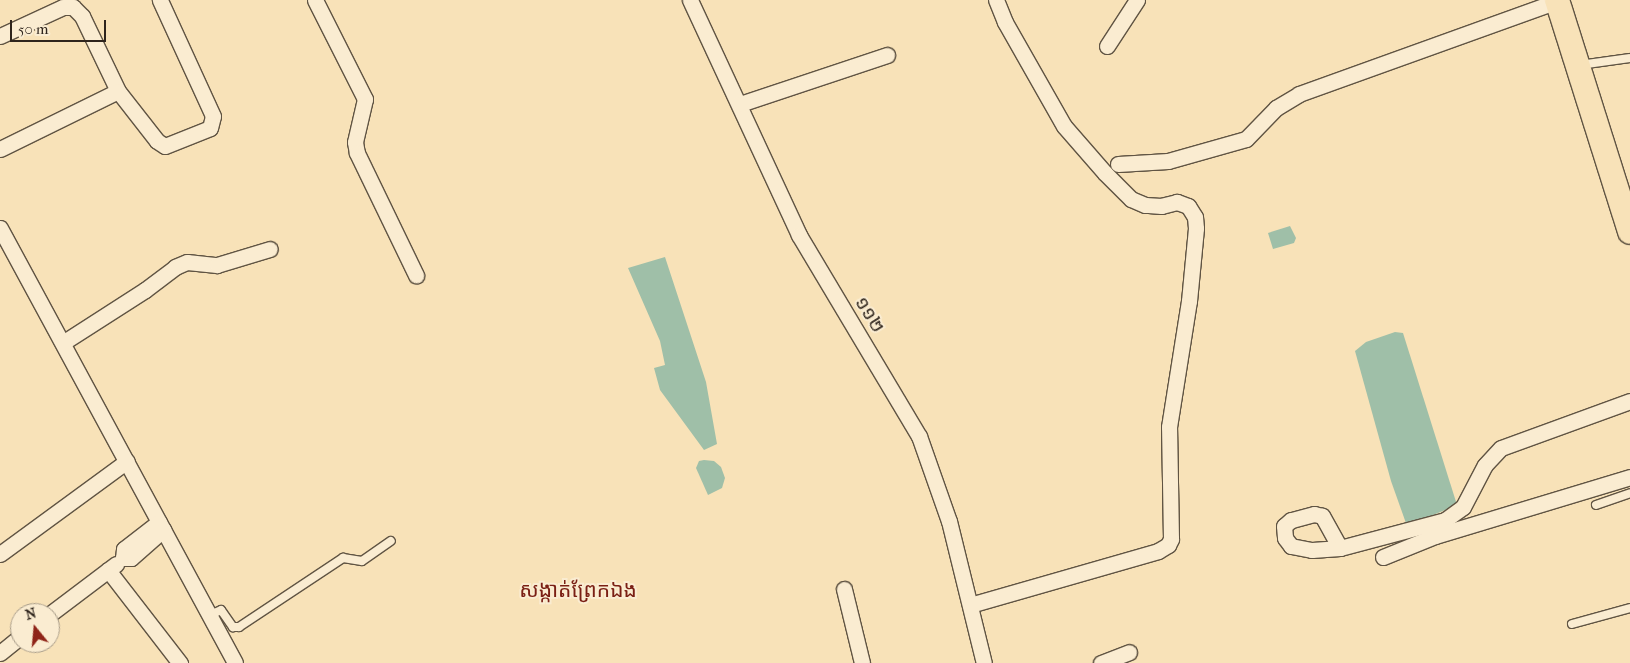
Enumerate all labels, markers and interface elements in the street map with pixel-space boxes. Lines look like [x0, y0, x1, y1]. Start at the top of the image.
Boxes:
scale bar [12, 10, 109, 42]
text: 50 m [18, 20, 48, 38]
street label: ១១២ [849, 293, 889, 337]
district label: សង្កាត់ព្រែកឯង [519, 577, 637, 603]
north arrow [10, 603, 60, 653]
text: N [23, 604, 38, 624]

